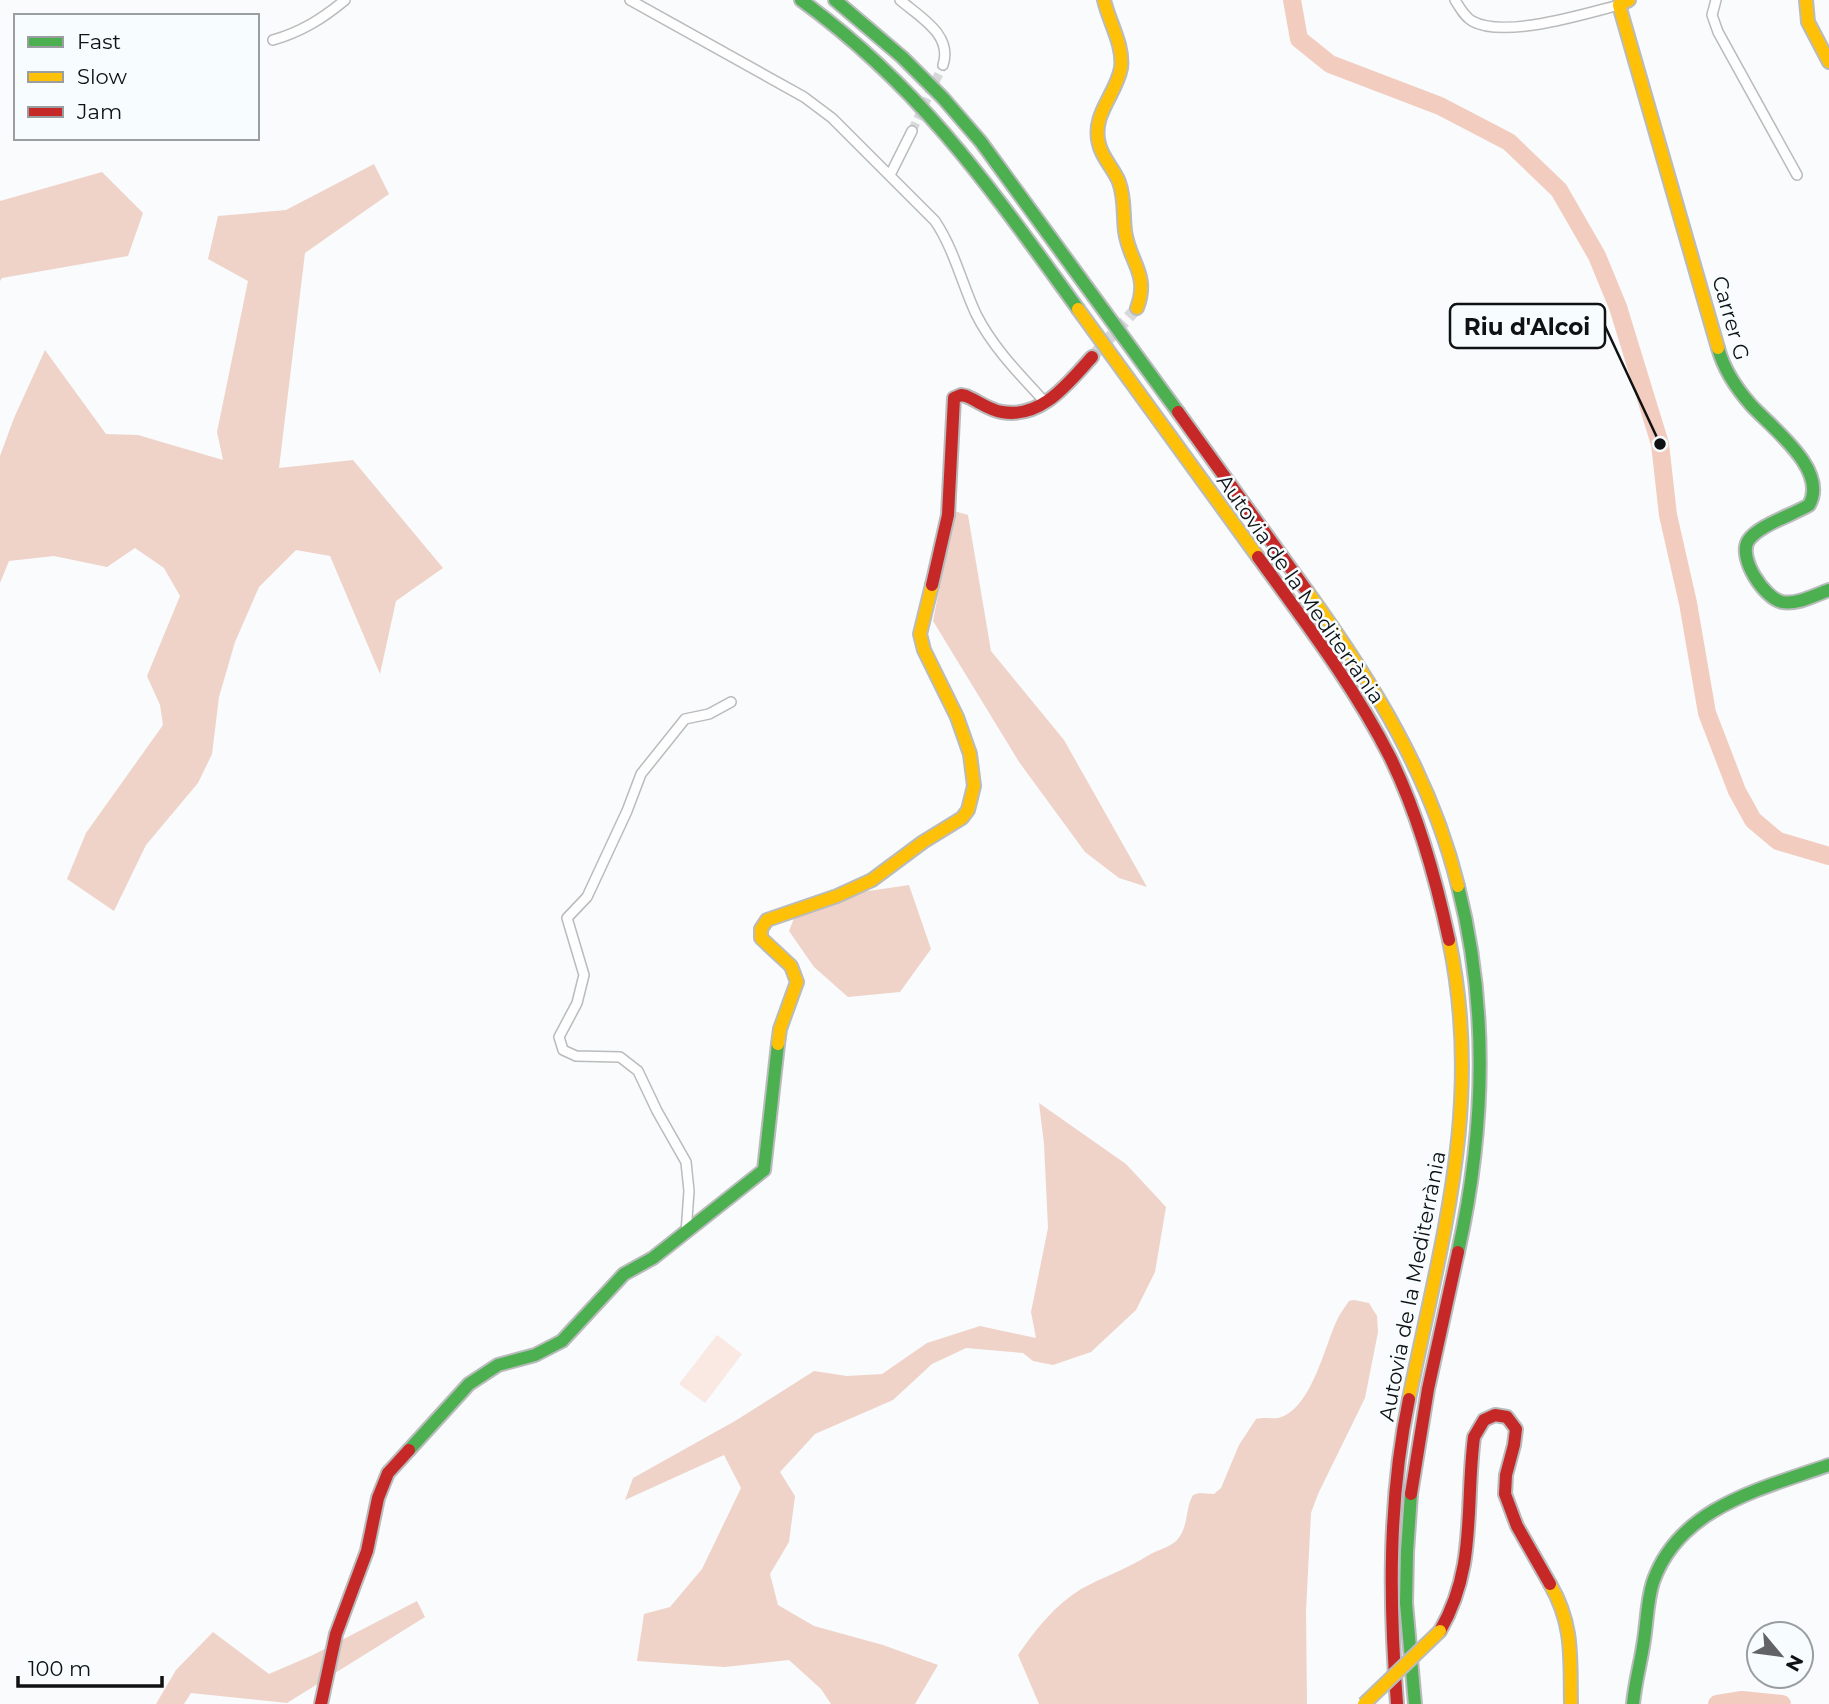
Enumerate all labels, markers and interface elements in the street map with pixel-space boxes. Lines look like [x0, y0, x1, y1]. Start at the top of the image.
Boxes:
legend [14, 14, 259, 140]
text: Fast [77, 29, 121, 54]
text: Slow [77, 64, 127, 89]
text: Jam [76, 99, 122, 124]
street label: Carrer G [1707, 273, 1755, 363]
callout: Riu d'Alcoi [1450, 304, 1605, 348]
text: Riu d'Alcoi [1464, 313, 1590, 341]
street label: Autovia de la Mediterrània [1212, 469, 1390, 709]
street label: Autovia de la Mediterrània [1374, 1149, 1450, 1423]
north arrow [1745, 1620, 1815, 1690]
scale bar [18, 1644, 161, 1688]
text: N [1781, 1651, 1808, 1675]
text: 100 m [28, 1656, 91, 1681]

